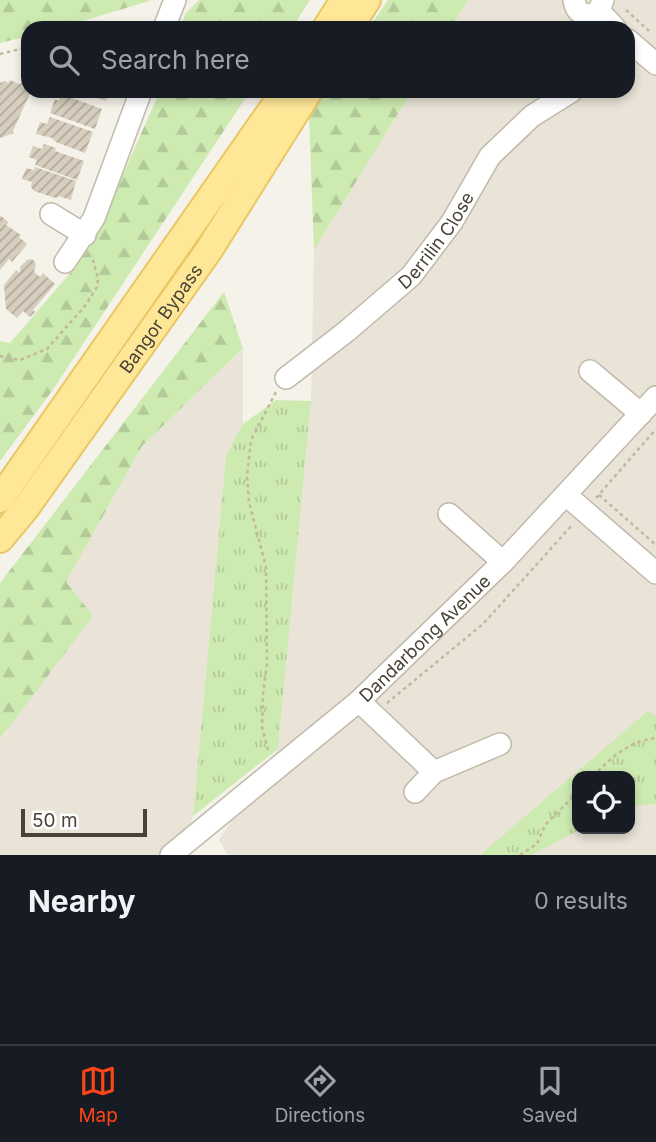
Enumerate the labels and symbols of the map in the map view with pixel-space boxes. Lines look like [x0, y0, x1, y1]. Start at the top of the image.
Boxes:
street label: Derrilin Close [394, 188, 478, 293]
street label: Bangor Bypass [115, 260, 206, 377]
street label: Dandarbong Avenue [355, 570, 494, 706]
scale bar [21, 806, 147, 838]

